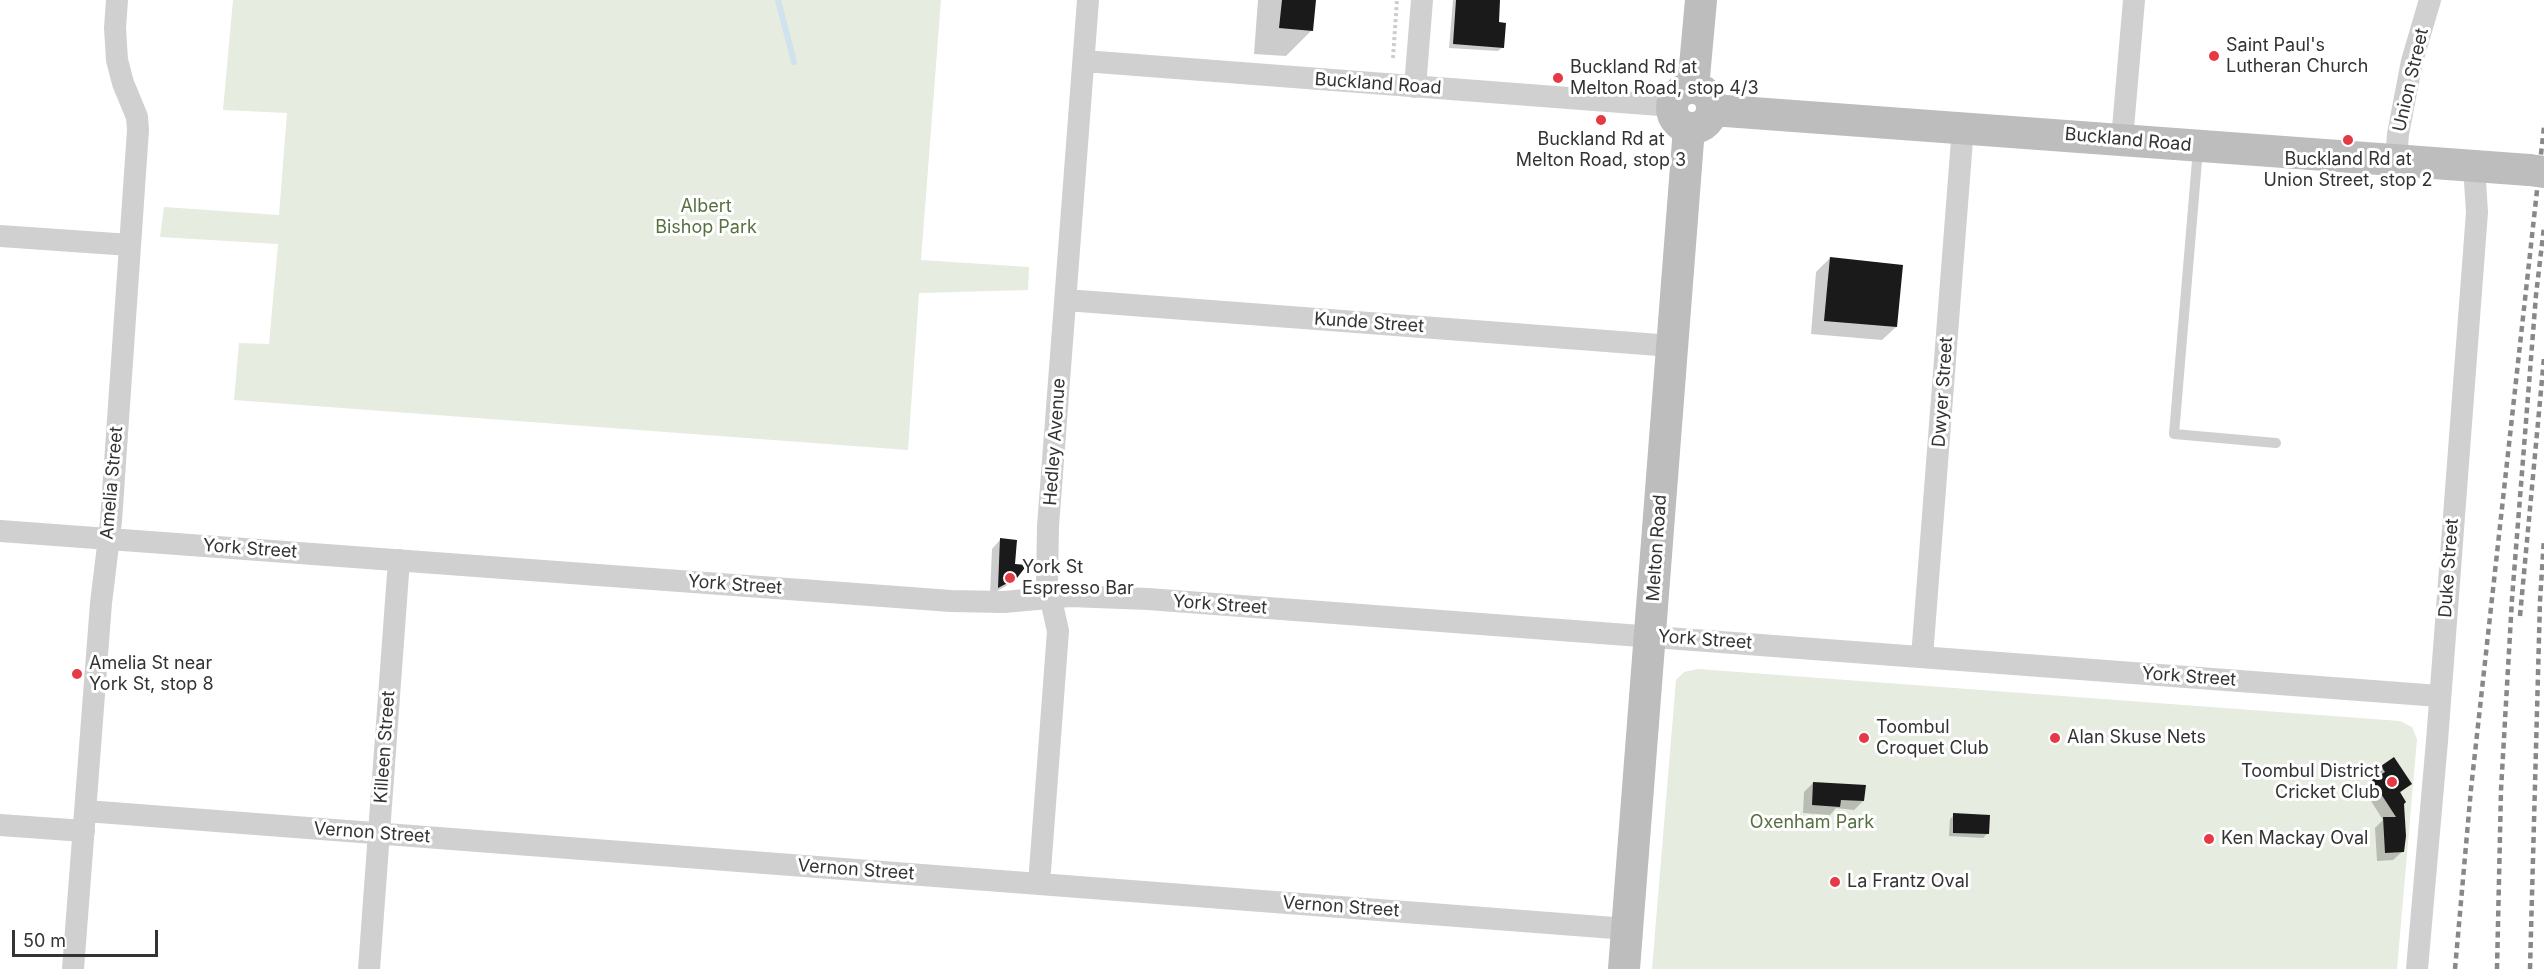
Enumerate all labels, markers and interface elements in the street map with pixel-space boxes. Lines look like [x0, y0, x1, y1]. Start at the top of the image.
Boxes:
street label: Union Street [2389, 26, 2433, 134]
place label: Saint Paul's Lutheran Church [2226, 35, 2368, 78]
marker: Saint Paul's Lutheran Church [2207, 49, 2221, 63]
place label: Buckland Rd at Melton Road, stop 4/3 [1570, 57, 1759, 100]
street label: Buckland Road [1314, 69, 1442, 99]
marker: Buckland Rd at Melton Road, stop 4/3 [1551, 71, 1565, 85]
marker: Buckland Rd at Melton Road, stop 3 [1594, 113, 1608, 127]
street label: Buckland Road [2064, 124, 2192, 156]
place label: Buckland Rd at Melton Road, stop 3 [1516, 129, 1686, 172]
marker: Buckland Rd at Union Street, stop 2 [2341, 133, 2355, 147]
place label: Buckland Rd at Union Street, stop 2 [2264, 149, 2432, 192]
park label: Albert Bishop Park [655, 196, 757, 238]
street label: Kunde Street [1313, 308, 1425, 338]
street label: Dwyer Street [1928, 336, 1958, 448]
street label: Hedley Avenue [1040, 378, 1070, 506]
street label: Amelia Street [96, 426, 128, 540]
street label: Melton Road [1642, 494, 1672, 602]
street label: Duke Street [2435, 518, 2463, 618]
street label: York Street [202, 535, 298, 563]
place label: York St Espresso Bar [1022, 557, 1134, 600]
street label: York Street [687, 571, 783, 599]
marker: York St Espresso Bar [1003, 571, 1017, 585]
street label: York Street [1172, 591, 1268, 619]
street label: York Street [1657, 626, 1753, 654]
place label: Amelia St near York St, stop 8 [89, 653, 214, 696]
street label: York Street [2141, 663, 2237, 691]
marker: Amelia St near York St, stop 8 [70, 667, 84, 681]
street label: Killeen Street [370, 690, 400, 804]
place label: Toombul Croquet Club [1876, 717, 1989, 760]
place label: Alan Skuse Nets [2067, 727, 2206, 749]
marker: Toombul Croquet Club [1857, 731, 1871, 745]
marker: Alan Skuse Nets [2048, 731, 2062, 745]
place label: Toombul District Cricket Club [2241, 761, 2380, 804]
marker: Toombul District Cricket Club [2385, 775, 2399, 789]
park label: Oxenham Park [1750, 812, 1874, 834]
street label: Vernon Street [313, 818, 431, 848]
place label: Ken Mackay Oval [2221, 828, 2368, 850]
marker: Ken Mackay Oval [2202, 832, 2216, 846]
street label: Vernon Street [797, 855, 915, 885]
place label: La Frantz Oval [1847, 871, 1969, 893]
marker: La Frantz Oval [1828, 875, 1842, 889]
street label: Vernon Street [1282, 892, 1400, 922]
scale bar [15, 918, 160, 956]
text: 50 m [23, 930, 66, 951]

